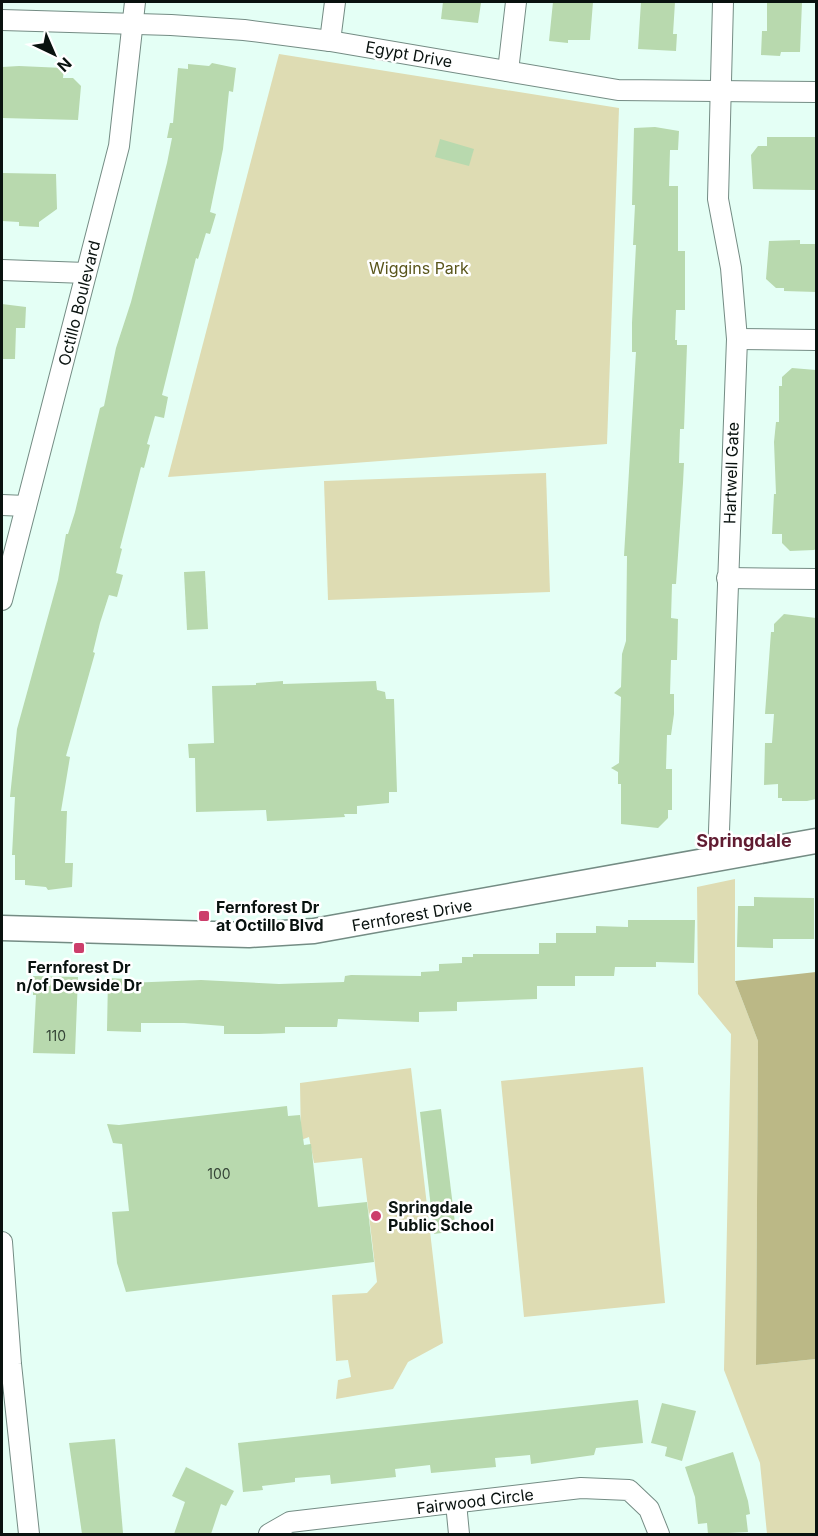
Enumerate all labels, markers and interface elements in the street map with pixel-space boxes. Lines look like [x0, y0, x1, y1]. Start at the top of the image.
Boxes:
north arrow [24, 24, 84, 84]
street label: Egypt Drive [364, 37, 454, 71]
text: N [53, 53, 76, 76]
street label: Octillo Boulevard [54, 238, 104, 368]
park label: Wiggins Park [369, 258, 469, 278]
street label: Hartwell Gate [719, 422, 743, 524]
district label: Springdale [696, 830, 792, 851]
street label: Fernforest Drive [350, 895, 474, 935]
place label: Fernforest Dr at Octillo Blvd [216, 897, 324, 935]
marker: Fernforest Dr at Octillo Blvd [197, 909, 211, 923]
marker: Fernforest Dr n/of Dewside Dr [72, 941, 86, 955]
place label: Fernforest Dr n/of Dewside Dr [16, 957, 142, 995]
house number: 110 [46, 1027, 66, 1044]
house number: 100 [207, 1165, 231, 1182]
place label: Springdale Public School [388, 1197, 494, 1235]
marker: Springdale Public School [369, 1209, 383, 1223]
street label: Fairwood Circle [415, 1484, 535, 1518]

